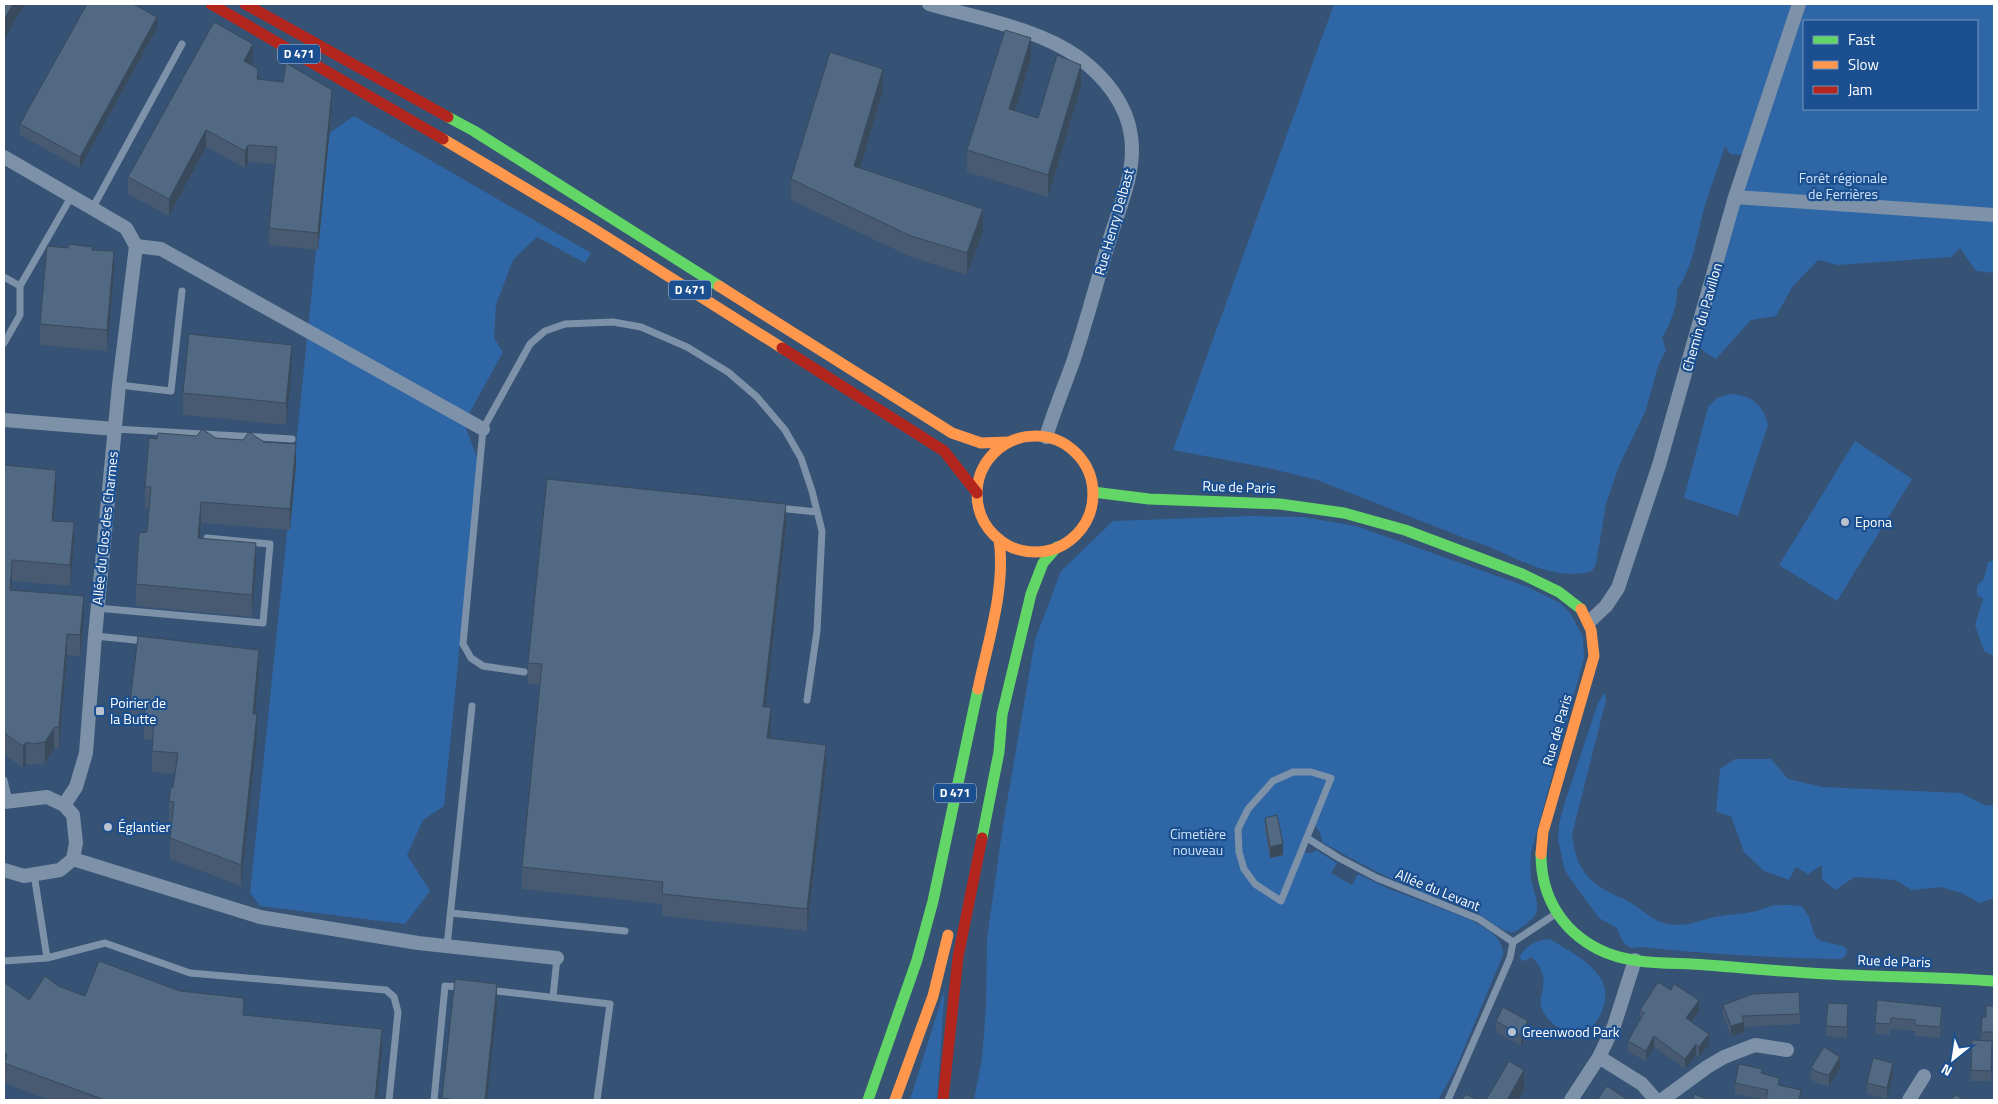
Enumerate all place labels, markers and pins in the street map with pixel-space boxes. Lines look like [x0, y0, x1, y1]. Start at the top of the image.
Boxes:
place label: Epona [1855, 511, 1892, 532]
marker: Epona [1839, 516, 1851, 528]
place label: Poirier de la Butte [110, 692, 166, 729]
marker: Poirier de la Butte [94, 705, 106, 717]
place label: Églantier [118, 816, 171, 837]
marker: Églantier [102, 821, 114, 833]
place label: Greenwood Park [1522, 1021, 1620, 1042]
marker: Greenwood Park [1506, 1026, 1518, 1038]

